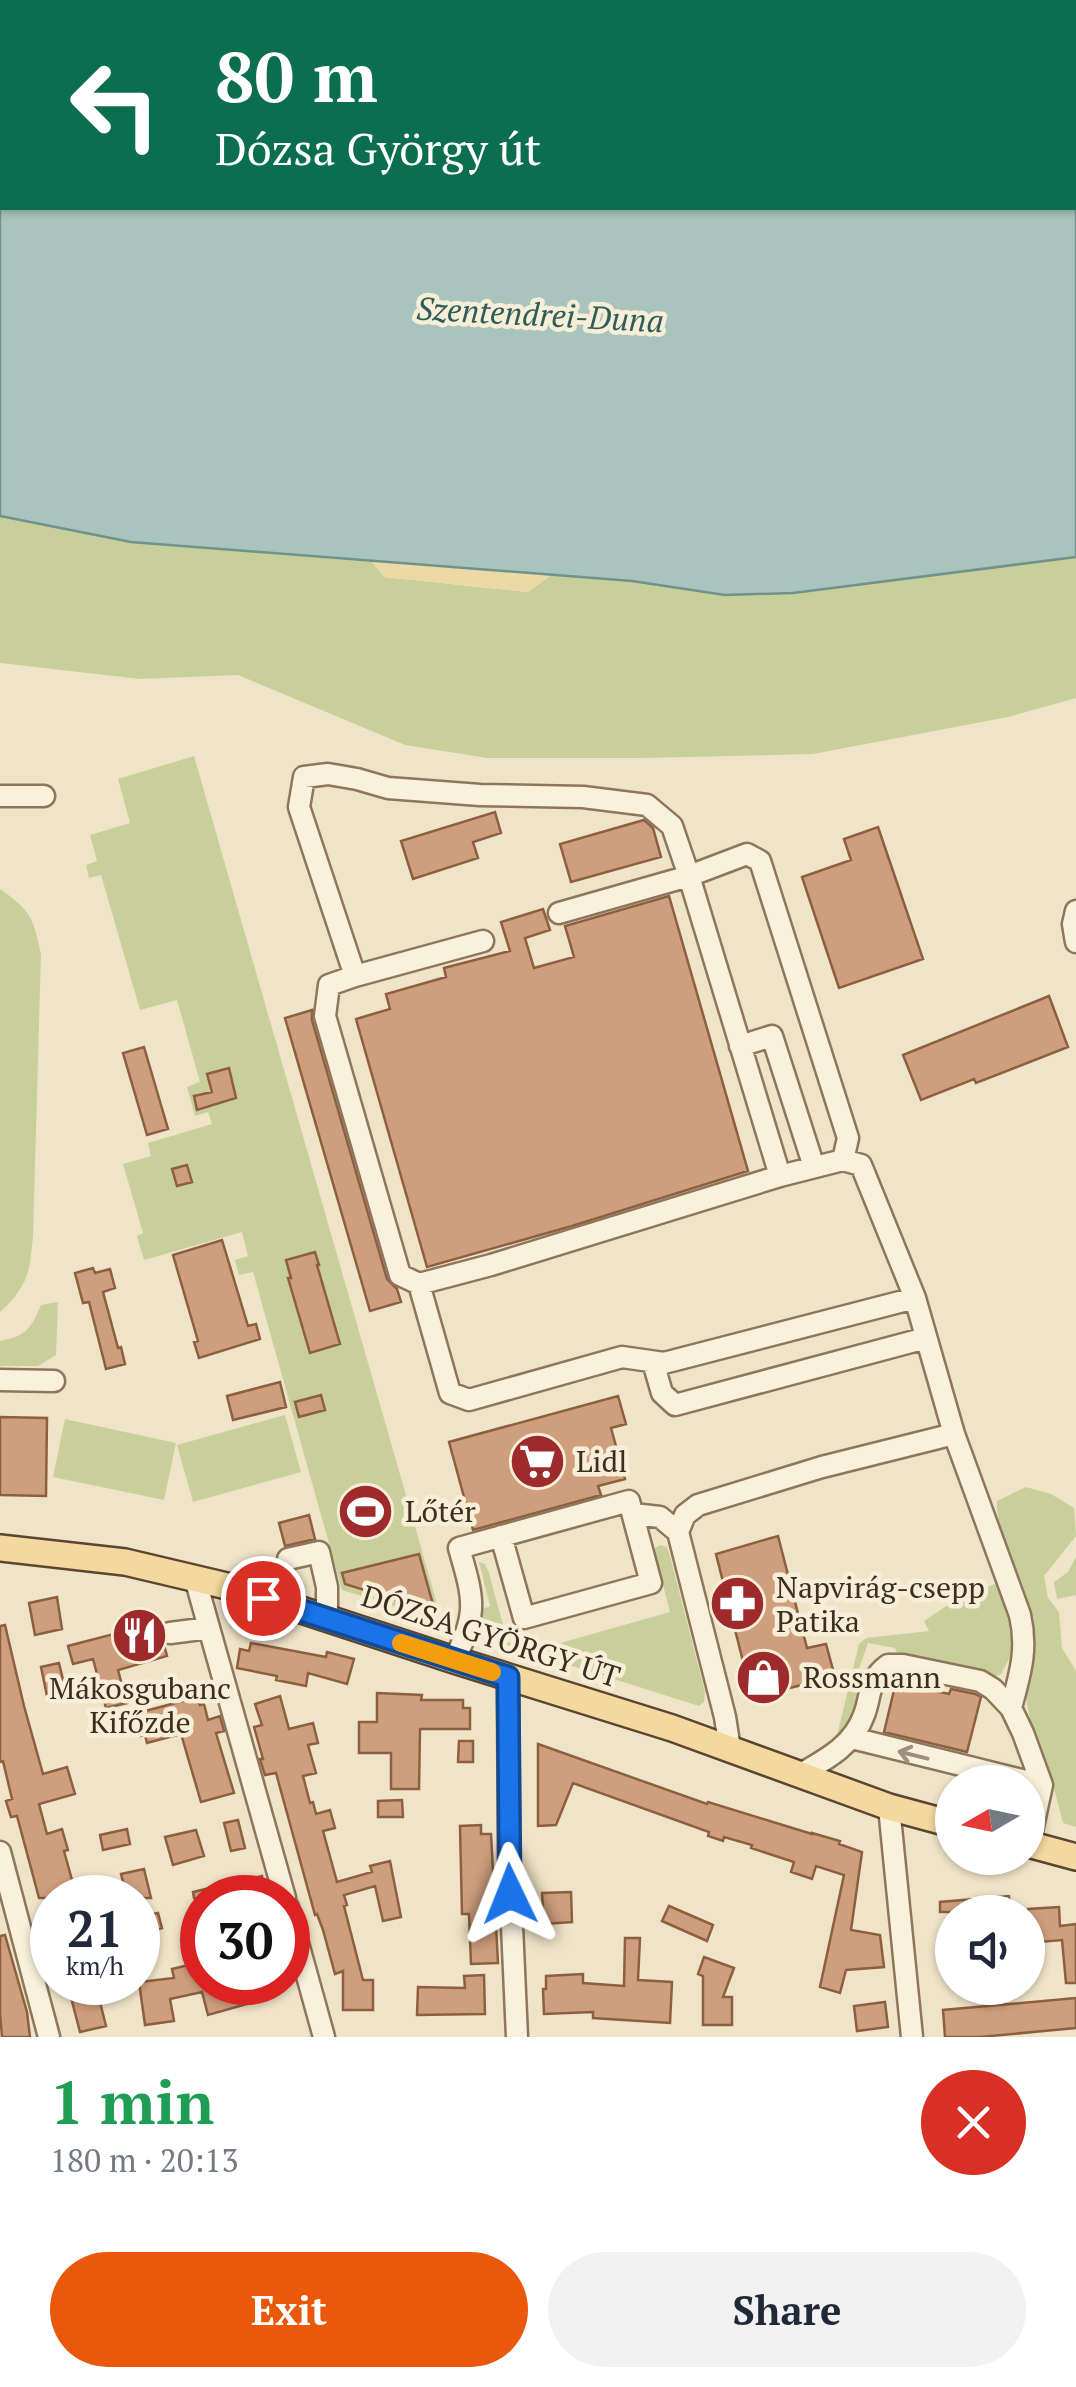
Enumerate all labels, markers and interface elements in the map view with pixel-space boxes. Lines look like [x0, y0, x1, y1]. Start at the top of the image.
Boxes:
text: 80 m [215, 29, 378, 122]
icon: left [50, 40, 180, 170]
text: Dózsa György út [215, 118, 541, 178]
water label: Szentendrei-Duna [415, 287, 665, 341]
supermarket icon: Lidl [507, 1431, 567, 1491]
place label: Lidl [576, 1441, 627, 1481]
sports icon: Lőtér [336, 1481, 396, 1541]
place label: Lőtér [405, 1491, 476, 1531]
pin [221, 1556, 306, 1641]
place label: Napvirág-csepp Patika [776, 1567, 985, 1641]
icon: arrive [236, 1571, 291, 1626]
pharmacy icon: Napvirág-csepp Patika [707, 1574, 767, 1634]
street label: DÓZSA GYÖRGY ÚT [357, 1575, 625, 1697]
restaurant icon: Mákosgubanc Kifőzde [110, 1606, 170, 1666]
shop icon: Rossmann [734, 1647, 794, 1707]
place label: Rossmann [803, 1657, 941, 1697]
place label: Mákosgubanc Kifőzde [49, 1668, 231, 1742]
one-way arrow [898, 1744, 929, 1763]
north arrow [935, 1765, 1045, 1875]
map controls [935, 1765, 1045, 2005]
position arrow [458, 1842, 562, 1946]
speed limit sign: 30 [180, 1875, 310, 2005]
text: 21 [67, 1895, 123, 1961]
button: sound [935, 1895, 1045, 2005]
text: km/h [66, 1949, 124, 1982]
text: 1 min [50, 2062, 214, 2141]
button: close [921, 2070, 1026, 2175]
text: 180 m · 20:13 [50, 2139, 238, 2181]
button: Exit [50, 2252, 528, 2367]
button: Share [548, 2252, 1026, 2367]

